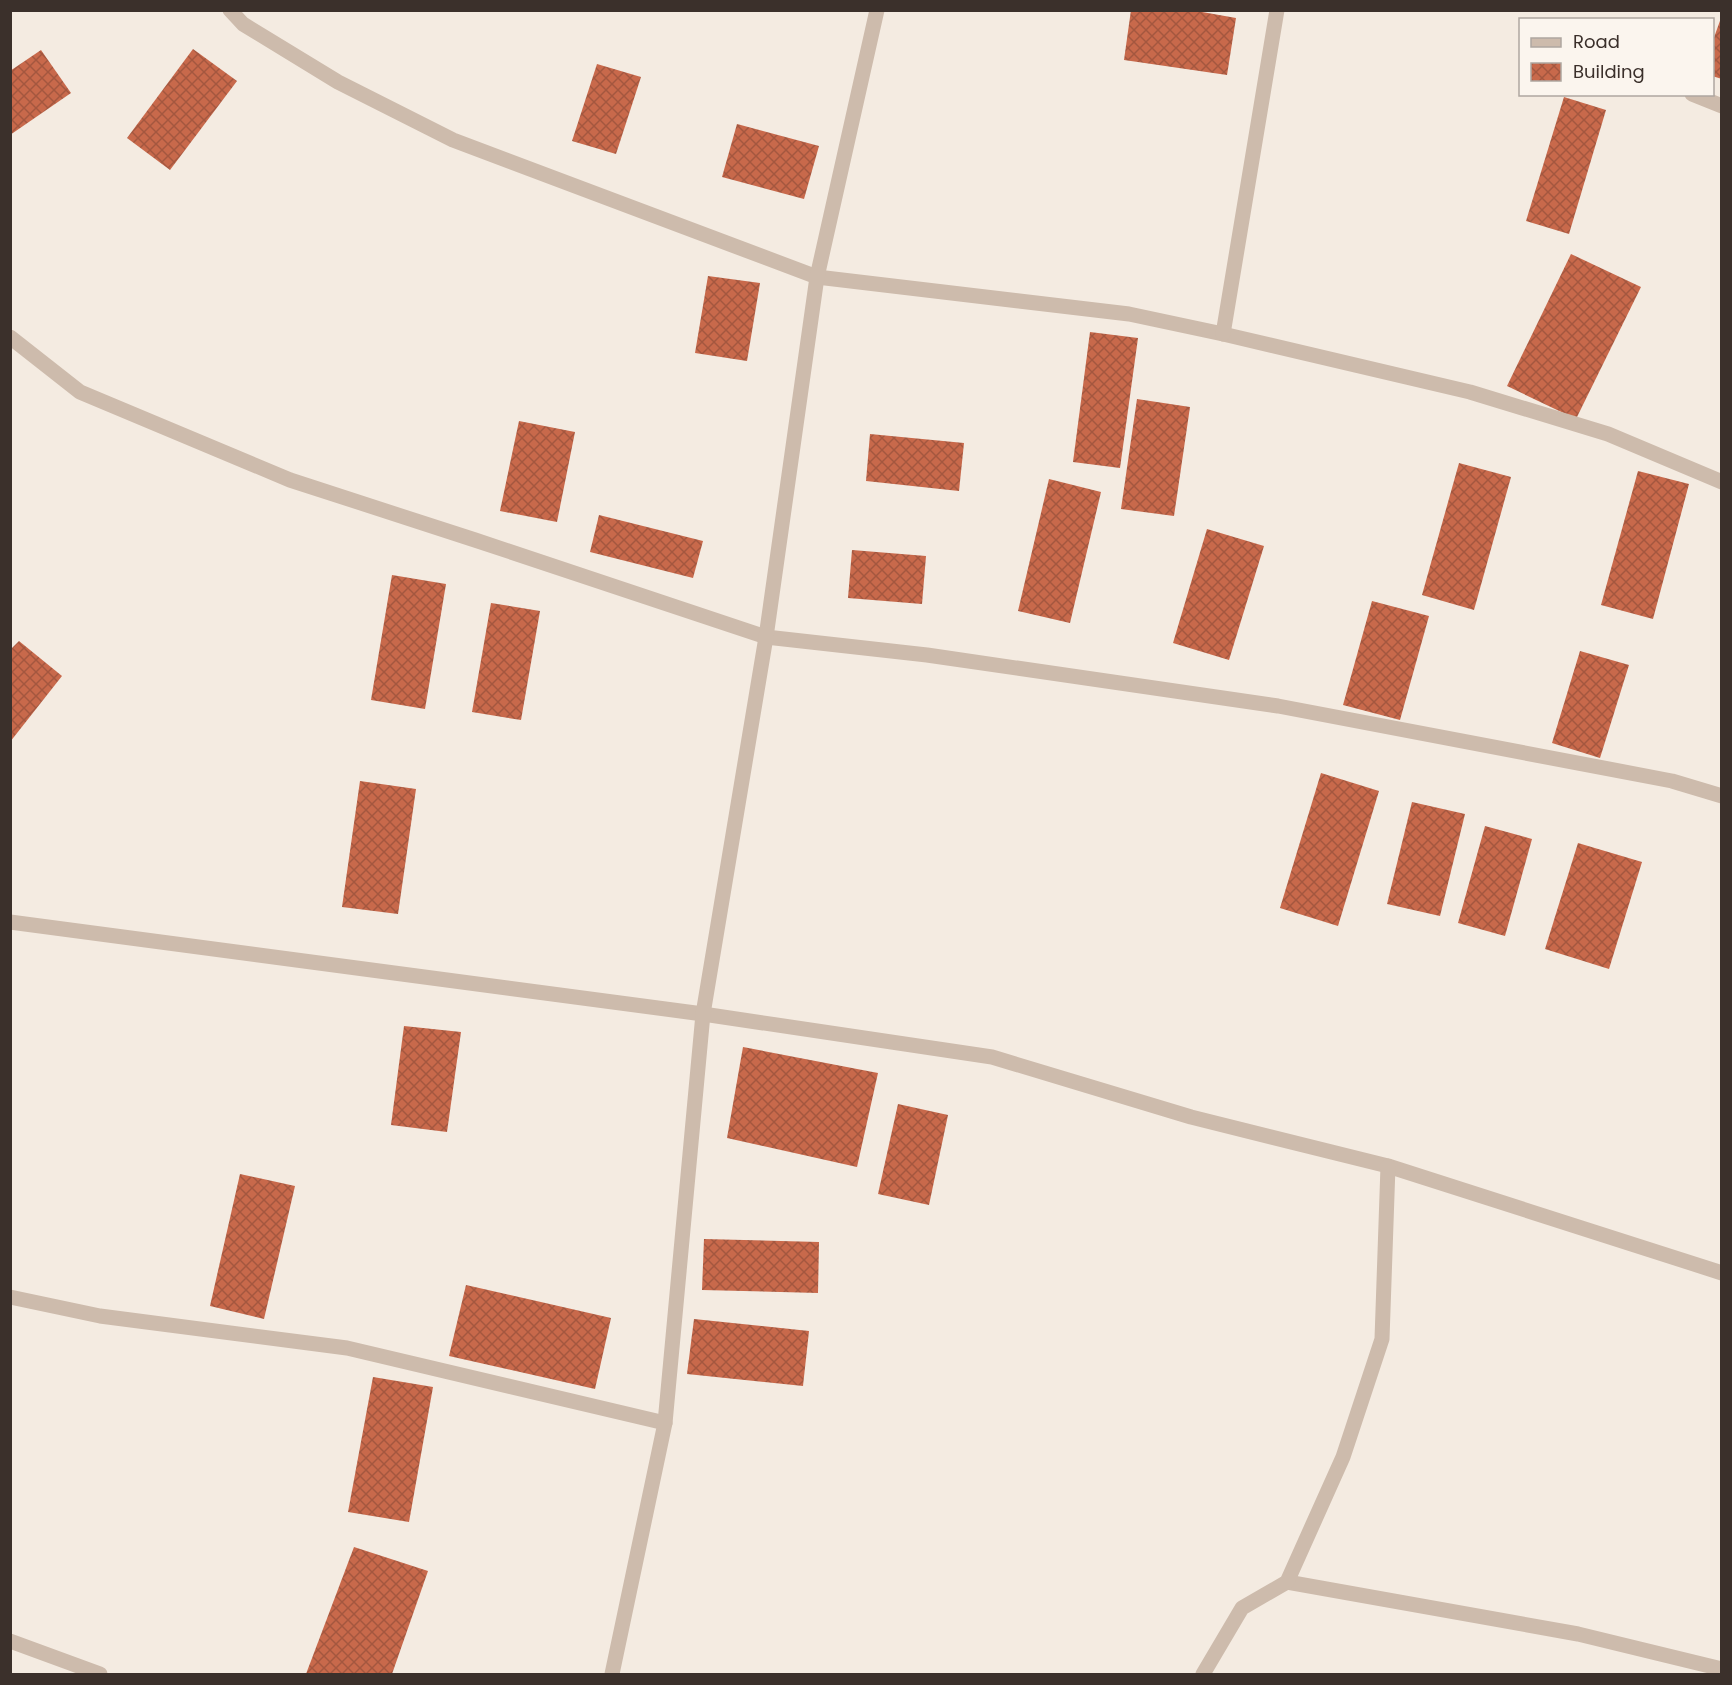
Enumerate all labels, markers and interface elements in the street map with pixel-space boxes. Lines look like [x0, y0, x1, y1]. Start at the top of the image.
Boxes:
legend [1519, 18, 1714, 96]
text: Road [1573, 29, 1620, 54]
text: Building [1573, 59, 1645, 84]

